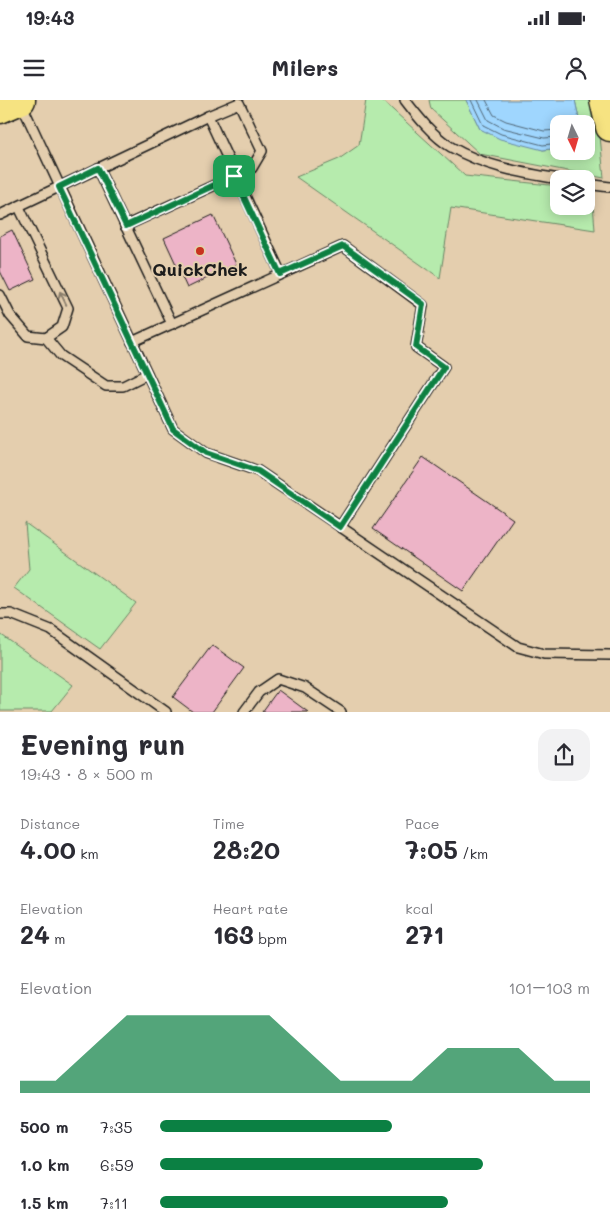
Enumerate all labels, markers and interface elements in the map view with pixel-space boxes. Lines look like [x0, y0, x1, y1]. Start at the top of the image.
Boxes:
text: 19:43 [25, 5, 74, 30]
text: Milers [272, 53, 338, 82]
icon: menu [20, 54, 48, 82]
icon: person [562, 54, 590, 82]
north arrow [550, 115, 595, 160]
map controls [550, 115, 595, 215]
pin [213, 155, 255, 197]
icon: arrive [220, 162, 248, 190]
button: layers [550, 170, 595, 215]
marker: QuickChek [194, 245, 206, 257]
place label: QuickChek [152, 257, 248, 281]
one-way arrow [58, 291, 67, 306]
text: Evening run [20, 726, 185, 762]
button: share [538, 729, 590, 781]
text: 19:43 · 8 × 500 m [20, 763, 153, 784]
text: Distance [20, 814, 80, 833]
text: Time [213, 814, 245, 833]
text: Pace [405, 814, 440, 833]
text: 4.00 [20, 833, 76, 865]
text: 28:20 [213, 833, 280, 865]
text: 7:05 [405, 833, 458, 865]
text: km [76, 844, 99, 863]
text: /km [458, 844, 488, 863]
text: Elevation [20, 899, 83, 918]
text: Heart rate [213, 899, 288, 918]
text: kcal [405, 899, 433, 918]
text: 24 [20, 918, 50, 950]
text: 163 [213, 918, 254, 950]
text: 271 [405, 918, 444, 950]
text: m [50, 929, 65, 948]
text: bpm [254, 929, 287, 948]
text: Elevation [20, 977, 92, 998]
text: 101–103 m [508, 977, 590, 998]
text: 500 m [20, 1116, 68, 1137]
text: 7:35 [100, 1116, 133, 1137]
text: 1.0 km [20, 1154, 69, 1175]
text: 6:59 [100, 1154, 133, 1175]
text: 1.5 km [20, 1192, 68, 1213]
text: 7:11 [100, 1192, 128, 1213]

